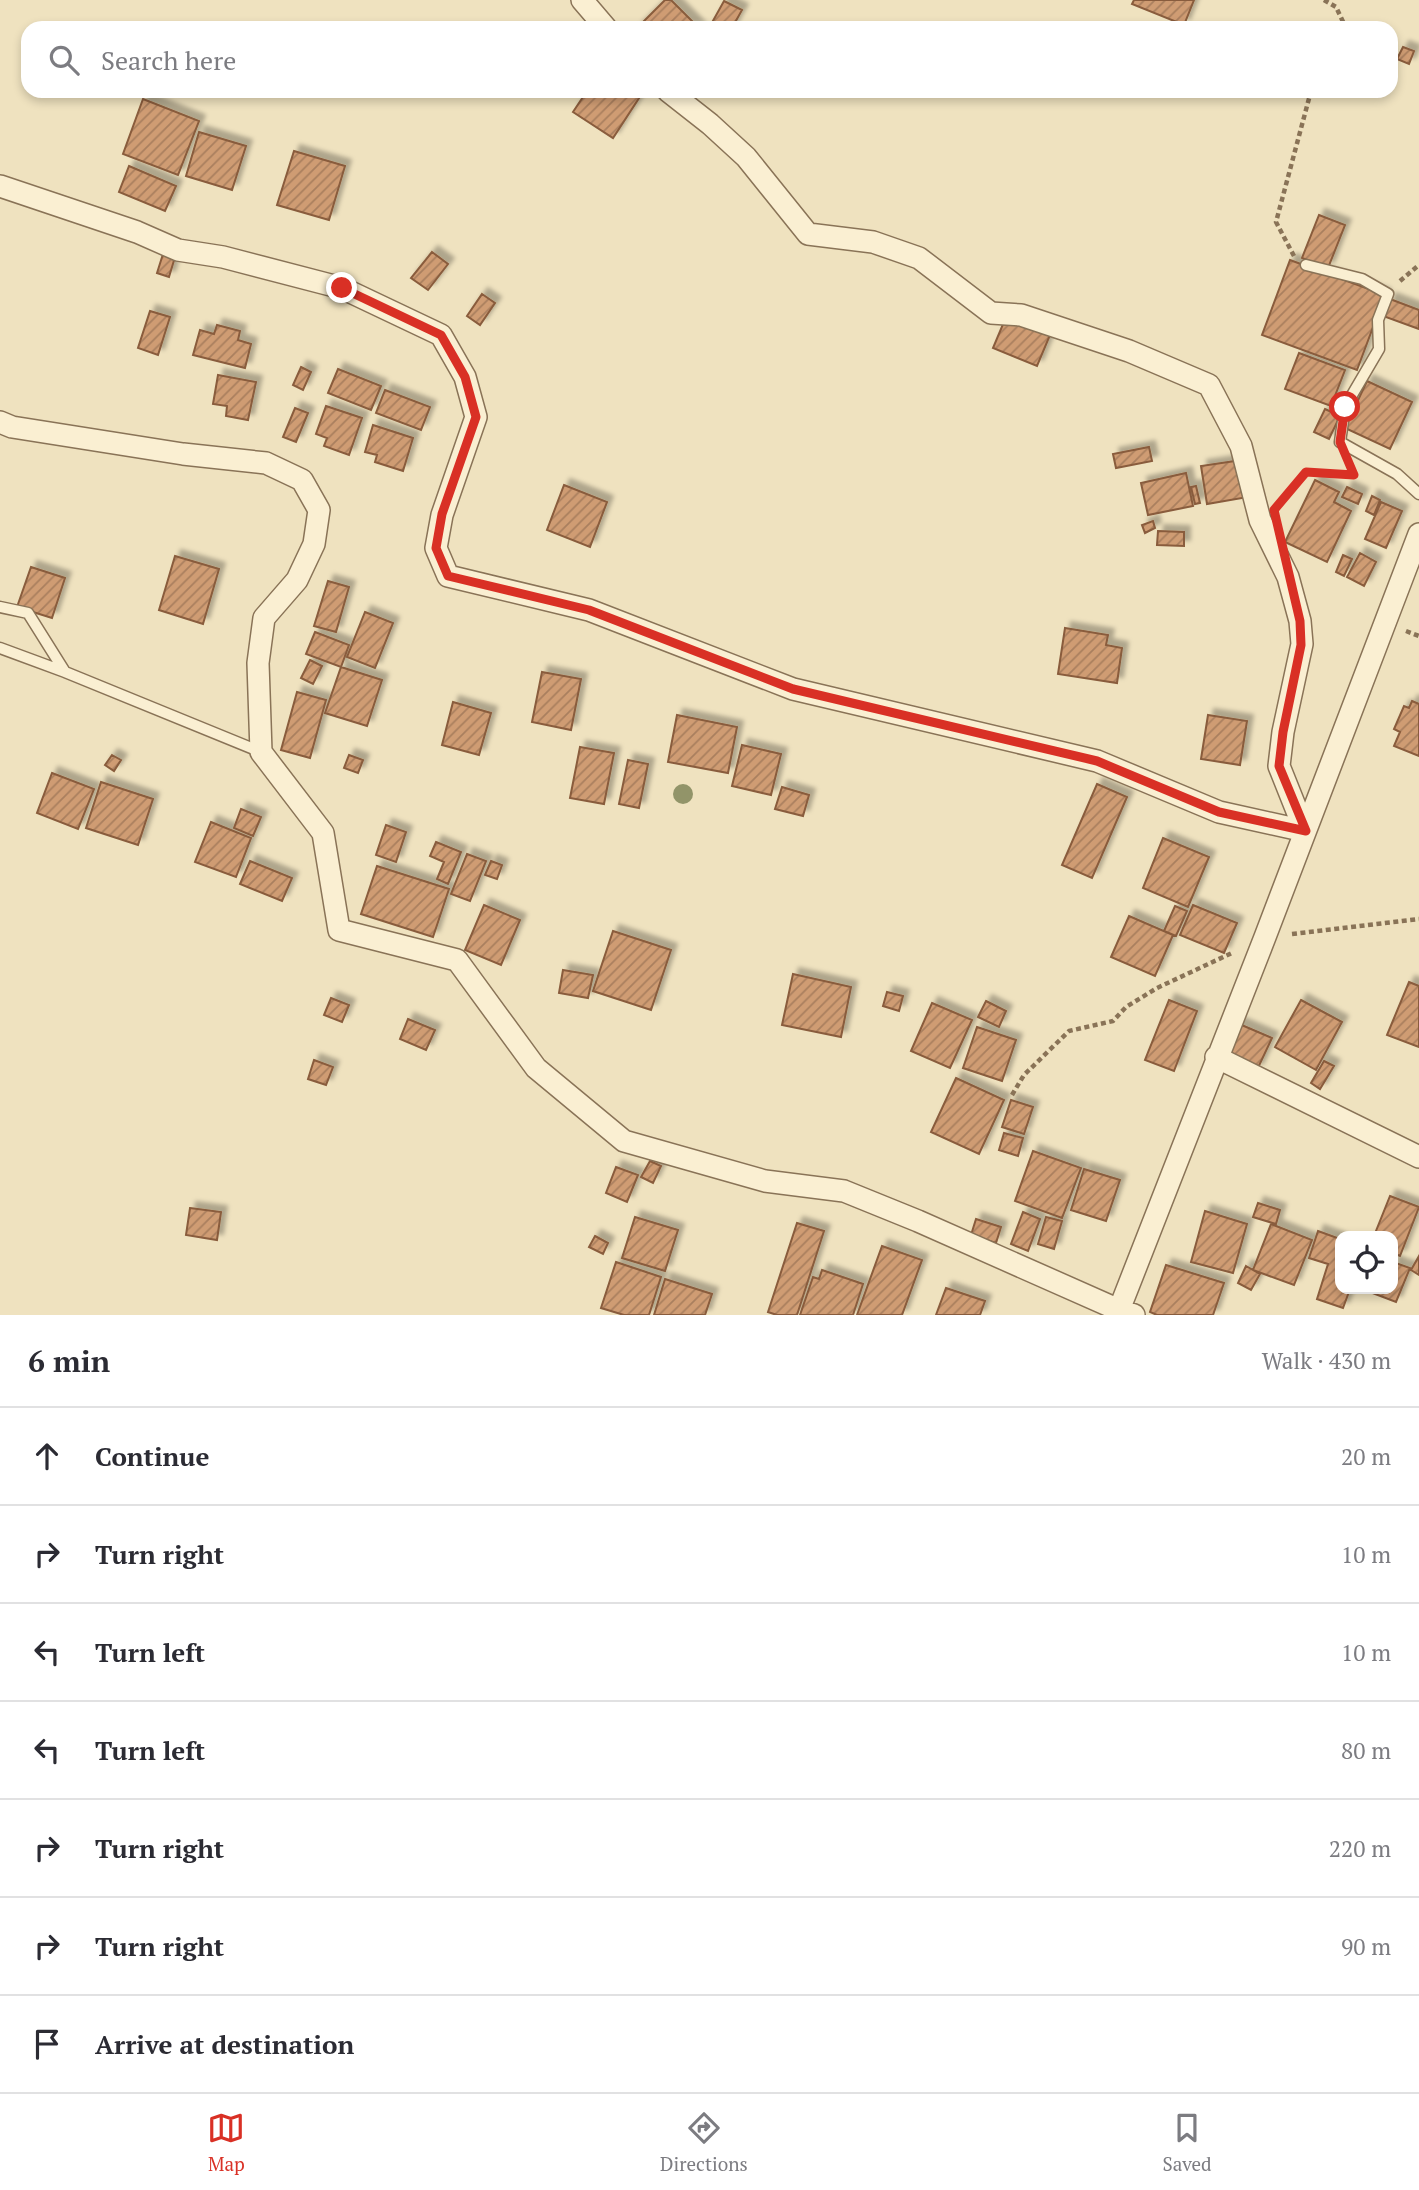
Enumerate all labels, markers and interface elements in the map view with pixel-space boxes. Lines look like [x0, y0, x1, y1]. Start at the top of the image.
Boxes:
search box [21, 21, 1398, 98]
icon: search [45, 41, 83, 79]
text: Search here [101, 43, 236, 77]
route end [326, 272, 357, 303]
route start [1329, 391, 1360, 422]
map controls [1335, 1231, 1398, 1294]
button: locate [1335, 1231, 1398, 1294]
text: 6 min [28, 1341, 110, 1381]
text: Walk · 430 m [1262, 1345, 1391, 1376]
icon: ahead [28, 1437, 66, 1475]
text: Continue [95, 1439, 209, 1473]
text: 20 m [1341, 1441, 1391, 1472]
icon: right [28, 1535, 66, 1573]
text: Turn right [95, 1537, 224, 1571]
text: 10 m [1341, 1539, 1391, 1570]
icon: left [28, 1633, 66, 1671]
text: Turn left [95, 1635, 205, 1669]
text: 10 m [1341, 1637, 1391, 1668]
icon: left [28, 1731, 66, 1769]
text: Turn left [95, 1733, 205, 1767]
text: 80 m [1341, 1735, 1391, 1766]
icon: right [28, 1829, 66, 1867]
text: Turn right [95, 1831, 224, 1865]
text: 220 m [1329, 1833, 1391, 1864]
icon: right [28, 1927, 66, 1965]
text: Turn right [95, 1929, 224, 1963]
text: 90 m [1341, 1931, 1391, 1962]
icon: arrive [28, 2025, 66, 2063]
text: Arrive at destination [95, 2027, 354, 2061]
tab: Map [207, 2109, 245, 2176]
tab: Directions [660, 2109, 748, 2176]
tab: Saved [1162, 2109, 1212, 2176]

